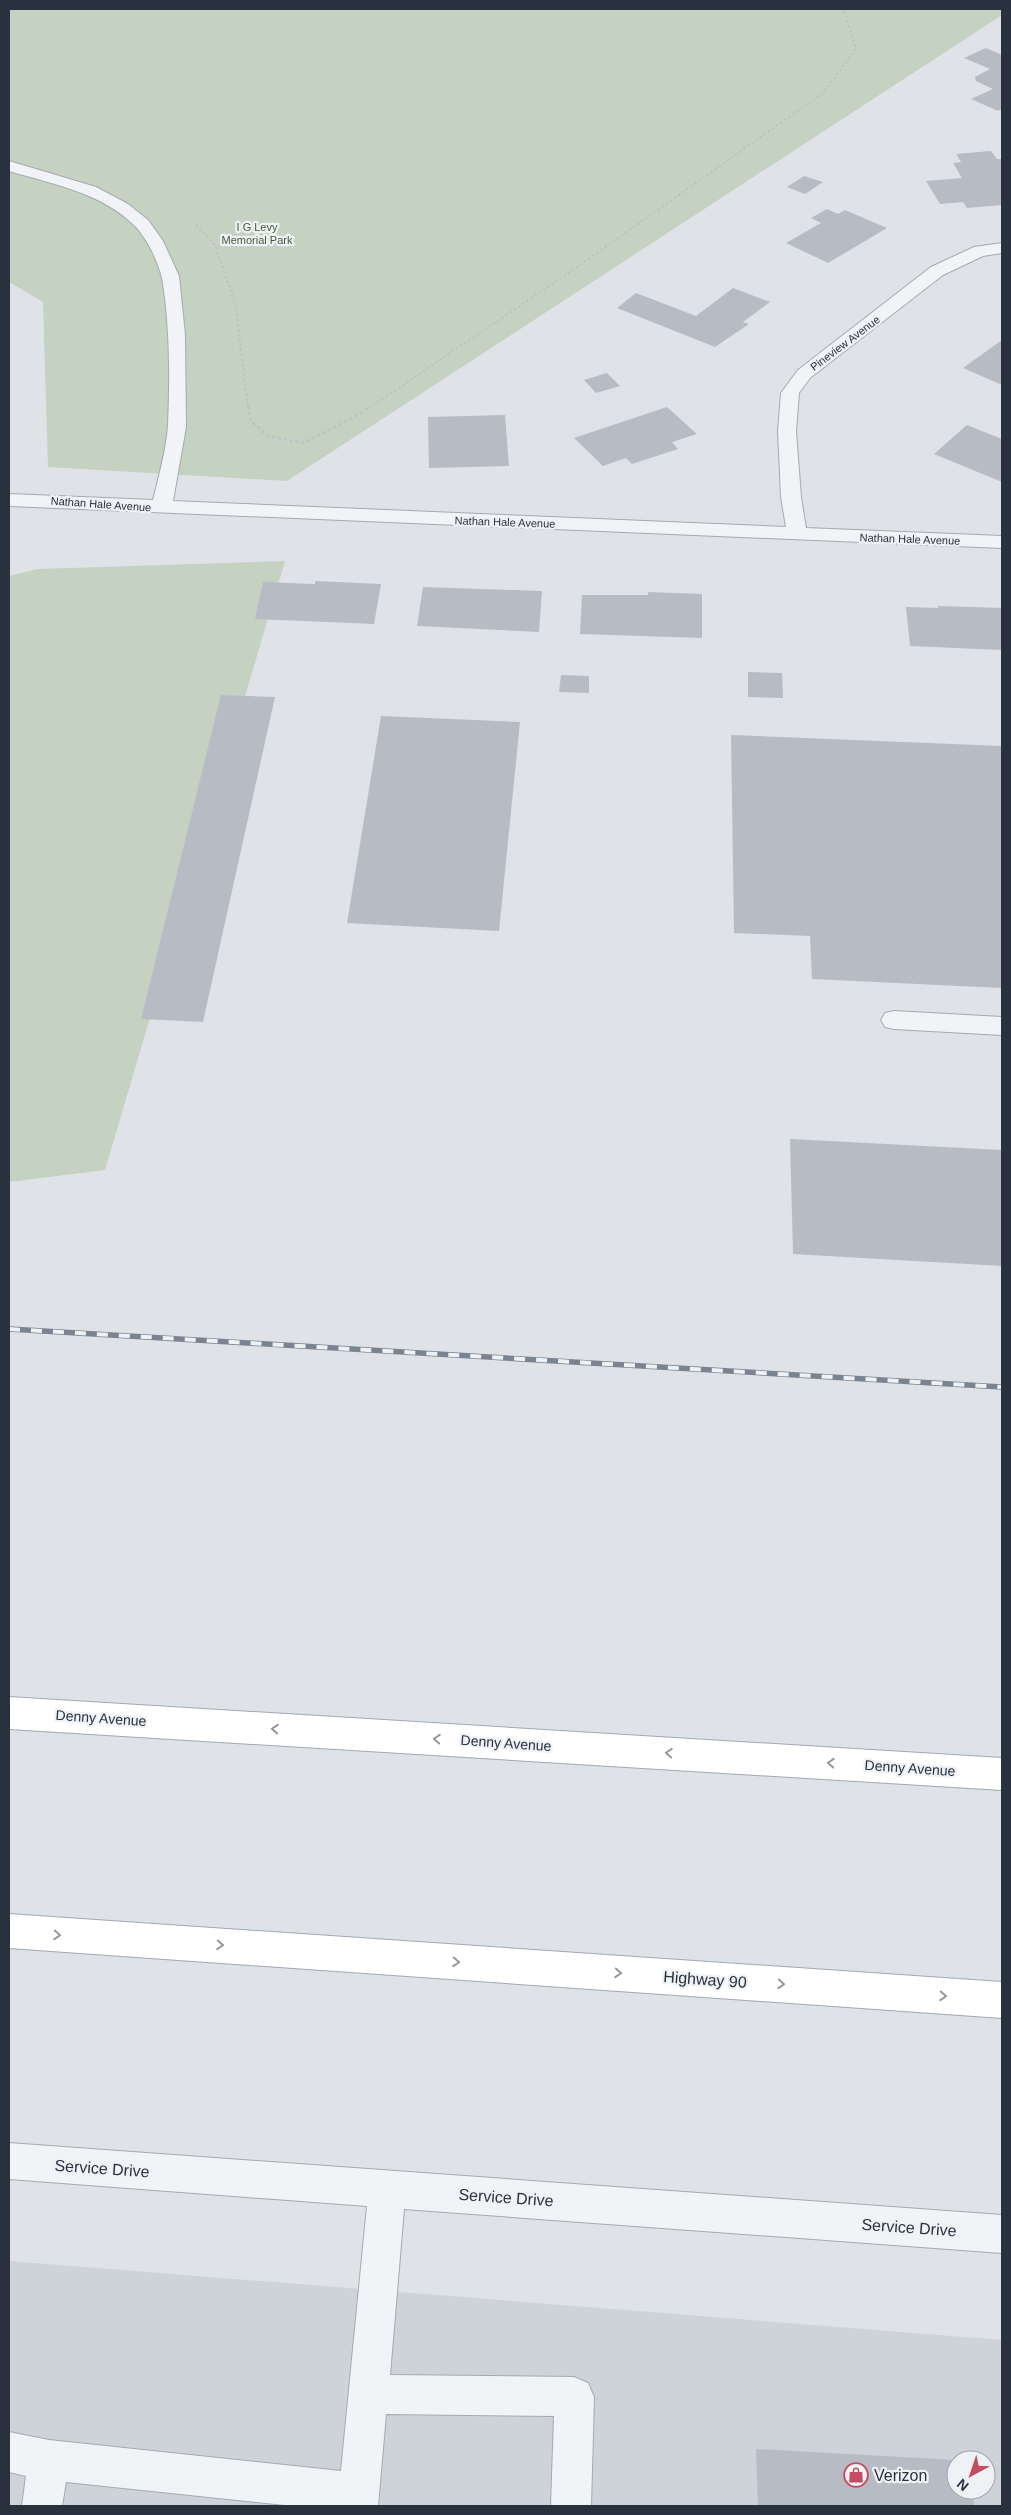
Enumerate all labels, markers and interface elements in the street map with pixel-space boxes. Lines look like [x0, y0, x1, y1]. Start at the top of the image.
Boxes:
park label: I G Levy Memorial Park [222, 221, 293, 246]
street label: Pineview Avenue [808, 313, 882, 373]
street label: Nathan Hale Avenue [50, 495, 152, 513]
street label: Nathan Hale Avenue [454, 514, 556, 530]
street label: Nathan Hale Avenue [859, 531, 961, 547]
street label: Denny Avenue [55, 1707, 147, 1729]
one-way arrow [271, 1723, 279, 1734]
street label: Denny Avenue [460, 1732, 552, 1754]
one-way arrow [433, 1733, 441, 1744]
one-way arrow [665, 1748, 673, 1759]
street label: Denny Avenue [864, 1757, 956, 1779]
one-way arrow [827, 1758, 835, 1769]
one-way arrow [54, 1929, 62, 1940]
one-way arrow [216, 1940, 224, 1951]
one-way arrow [453, 1956, 461, 1967]
one-way arrow [615, 1967, 623, 1978]
street label: Highway 90 [663, 1968, 747, 1991]
one-way arrow [777, 1979, 785, 1990]
one-way arrow [939, 1990, 947, 2001]
street label: Service Drive [54, 2157, 150, 2180]
street label: Service Drive [458, 2186, 554, 2209]
street label: Service Drive [861, 2216, 957, 2239]
north arrow [946, 2450, 996, 2500]
shop icon: Verizon [843, 2462, 869, 2488]
place label: Verizon [874, 2467, 927, 2484]
text: N [954, 2476, 972, 2494]

